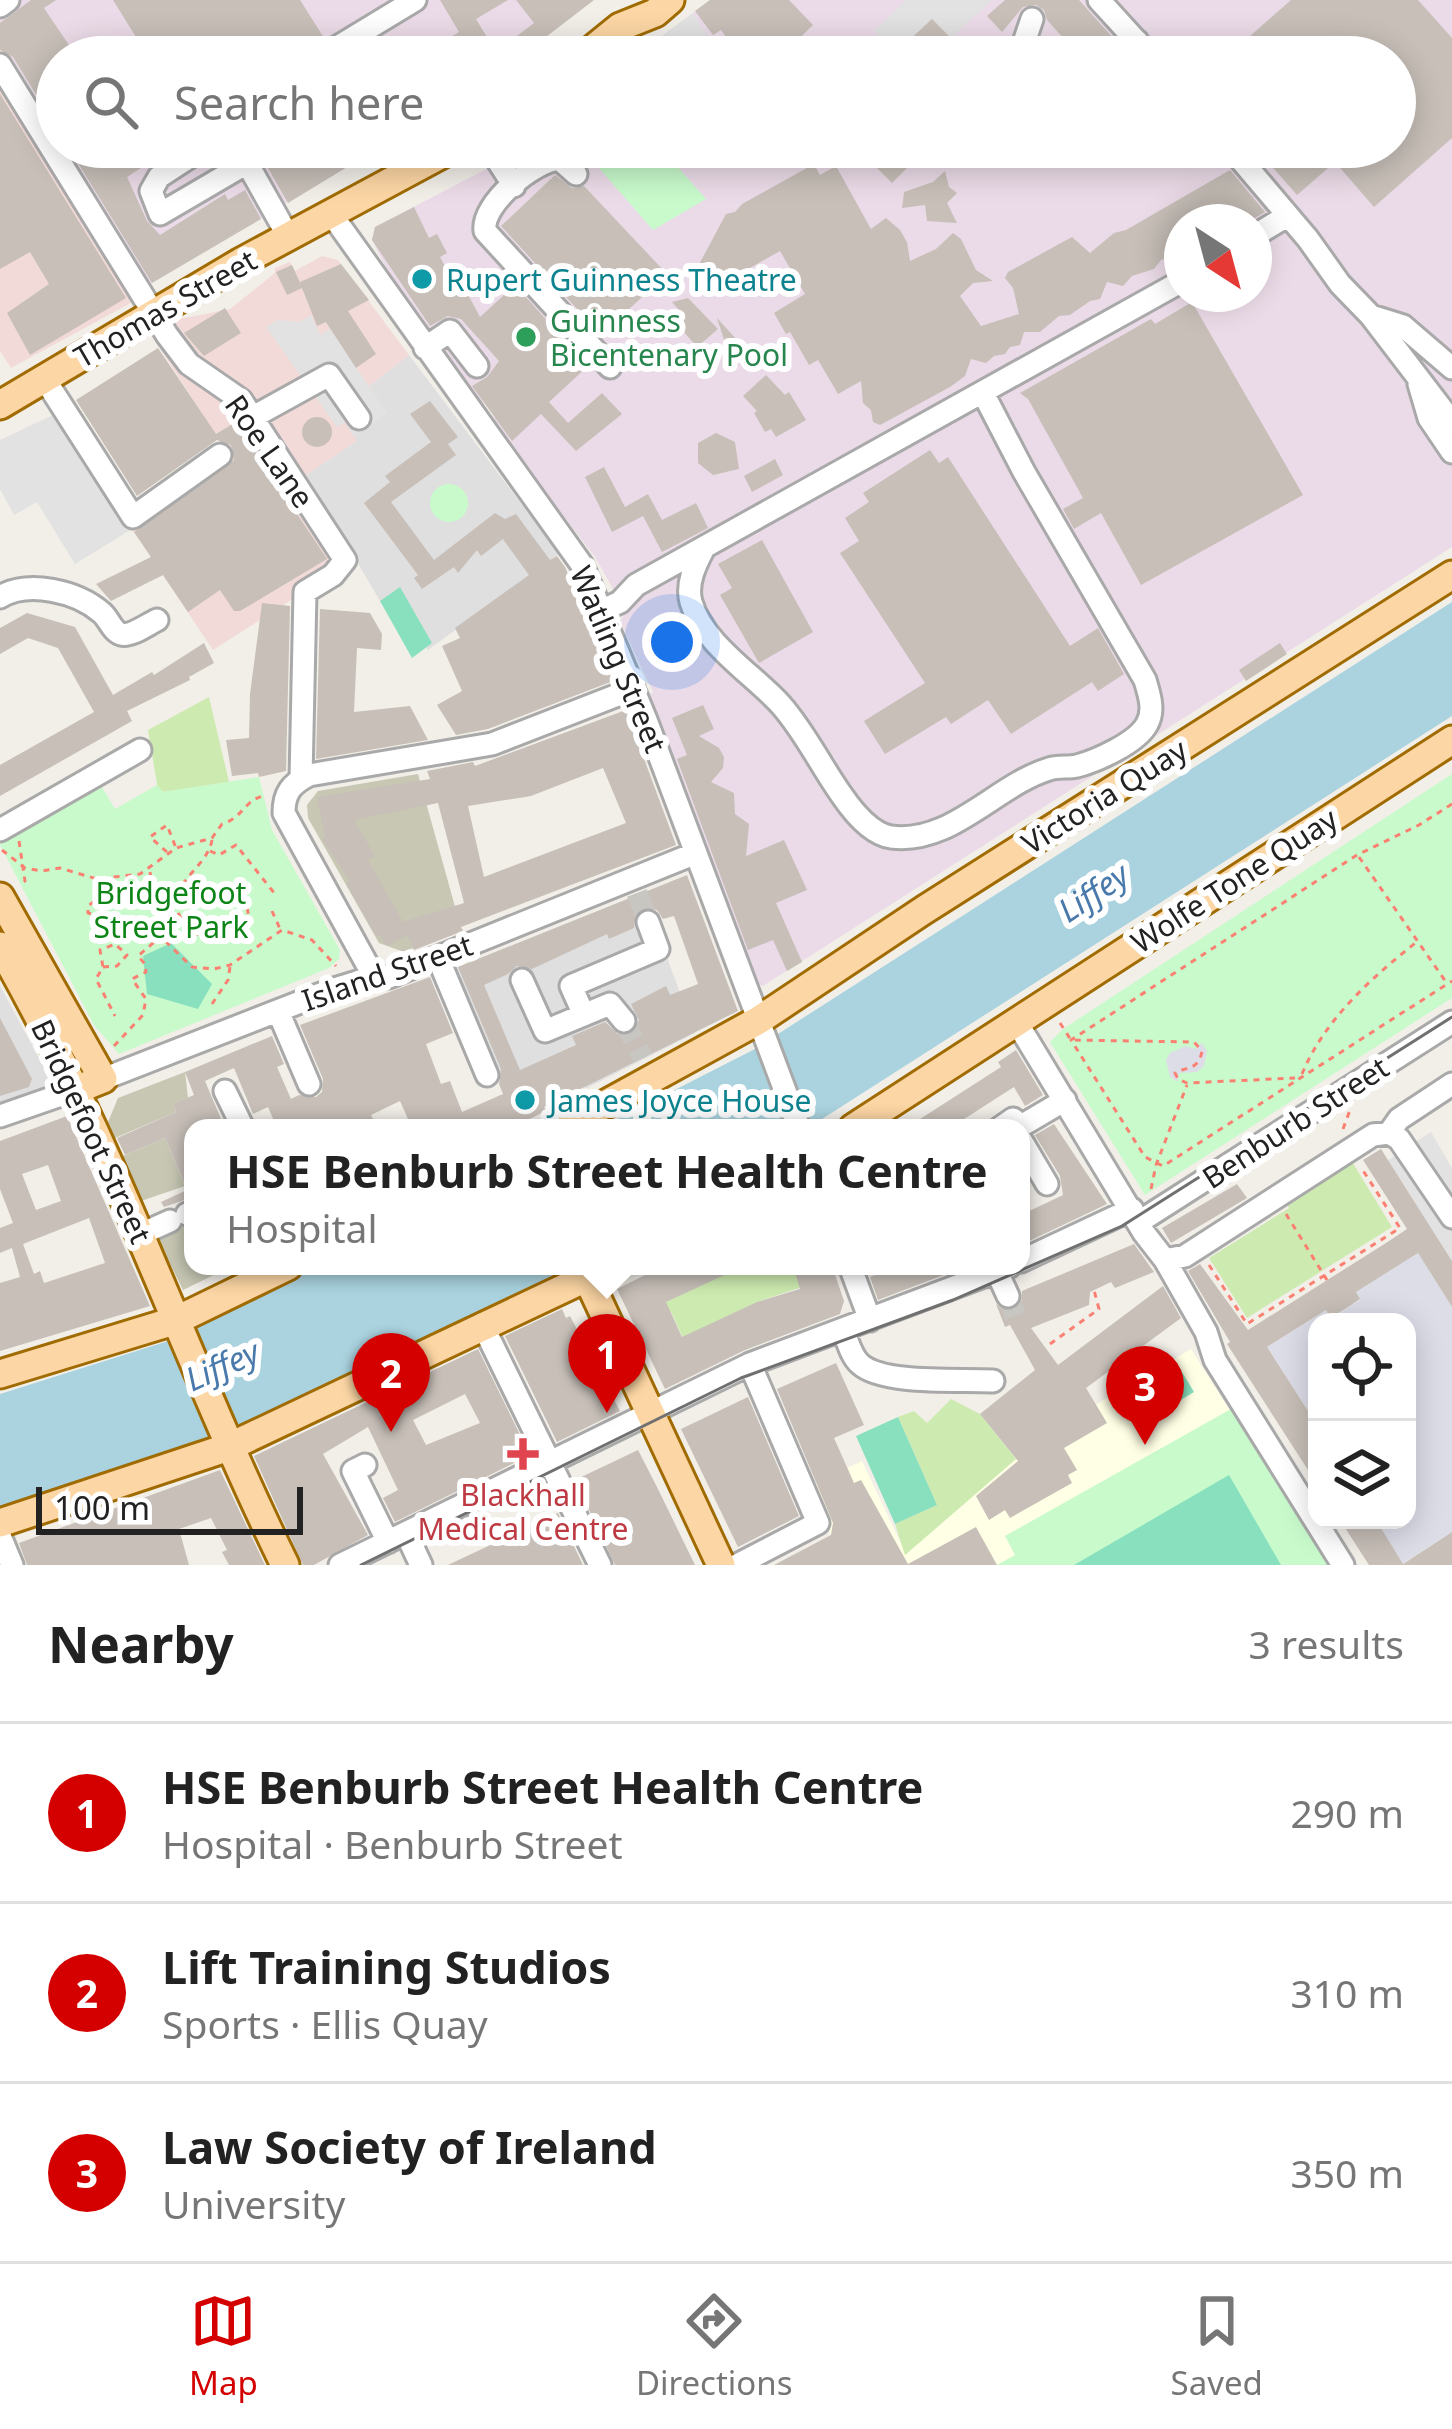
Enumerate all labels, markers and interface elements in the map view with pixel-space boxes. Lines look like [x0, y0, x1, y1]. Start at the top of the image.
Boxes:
search box [36, 36, 1416, 168]
icon: search [78, 69, 144, 135]
text: Search here [174, 72, 424, 133]
north arrow [1164, 204, 1272, 312]
street label: Thomas Street [66, 239, 264, 377]
place label: Rupert Guinness Theatre [446, 259, 797, 300]
marker: Rupert Guinness Theatre [409, 266, 435, 292]
place label: Guinness Bicentenary Pool [550, 300, 788, 375]
marker: Guinness Bicentenary Pool [513, 324, 539, 350]
street label: Roe Lane [216, 386, 324, 516]
street label: Watling Street [561, 559, 677, 759]
your location [642, 612, 702, 672]
street label: Victoria Quay [1013, 728, 1195, 863]
street label: Wolfe Tone Quay [1123, 798, 1346, 962]
water label: Liffey [1049, 851, 1139, 932]
park label: Bridgefoot Street Park [94, 872, 248, 947]
street label: Island Street [296, 924, 478, 1020]
street label: Bridgefoot Street [22, 1012, 162, 1250]
street label: Benburb Street [1194, 1046, 1396, 1198]
place label: James Joyce House [546, 1080, 812, 1121]
marker: James Joyce House [512, 1087, 538, 1113]
popup [184, 1119, 1030, 1275]
text: HSE Benburb Street Health Centre [226, 1140, 988, 1201]
text: Hospital [226, 1201, 378, 1254]
map controls [1308, 1313, 1416, 1529]
button: locate [1308, 1313, 1416, 1421]
pin: 1 [568, 1314, 646, 1413]
water label: Liffey [178, 1328, 268, 1401]
pin: 2 [352, 1333, 430, 1432]
pin: 3 [1106, 1346, 1184, 1445]
button: layers [1308, 1421, 1416, 1529]
marker: Blackhall Medical Centre [507, 1438, 539, 1470]
place label: Blackhall Medical Centre [417, 1474, 629, 1549]
scale bar [36, 1481, 303, 1534]
text: 100 m [54, 1485, 150, 1530]
text: Nearby [48, 1608, 234, 1678]
text: 3 results [1249, 1617, 1404, 1670]
text: HSE Benburb Street Health Centre [162, 1756, 923, 1817]
text: 1 [76, 1786, 98, 1839]
text: 290 m [1290, 1786, 1404, 1839]
text: Hospital · Benburb Street [162, 1817, 623, 1870]
text: Lift Training Studios [162, 1936, 611, 1997]
text: 2 [76, 1966, 98, 2019]
text: 310 m [1290, 1966, 1404, 2019]
text: Sports · Ellis Quay [162, 1997, 488, 2050]
text: Law Society of Ireland [162, 2116, 657, 2177]
text: 3 [76, 2146, 98, 2199]
text: 350 m [1290, 2146, 1404, 2199]
text: University [162, 2177, 345, 2230]
tab: Map [189, 2288, 258, 2405]
tab: Directions [636, 2288, 793, 2405]
tab: Saved [1171, 2288, 1263, 2405]

